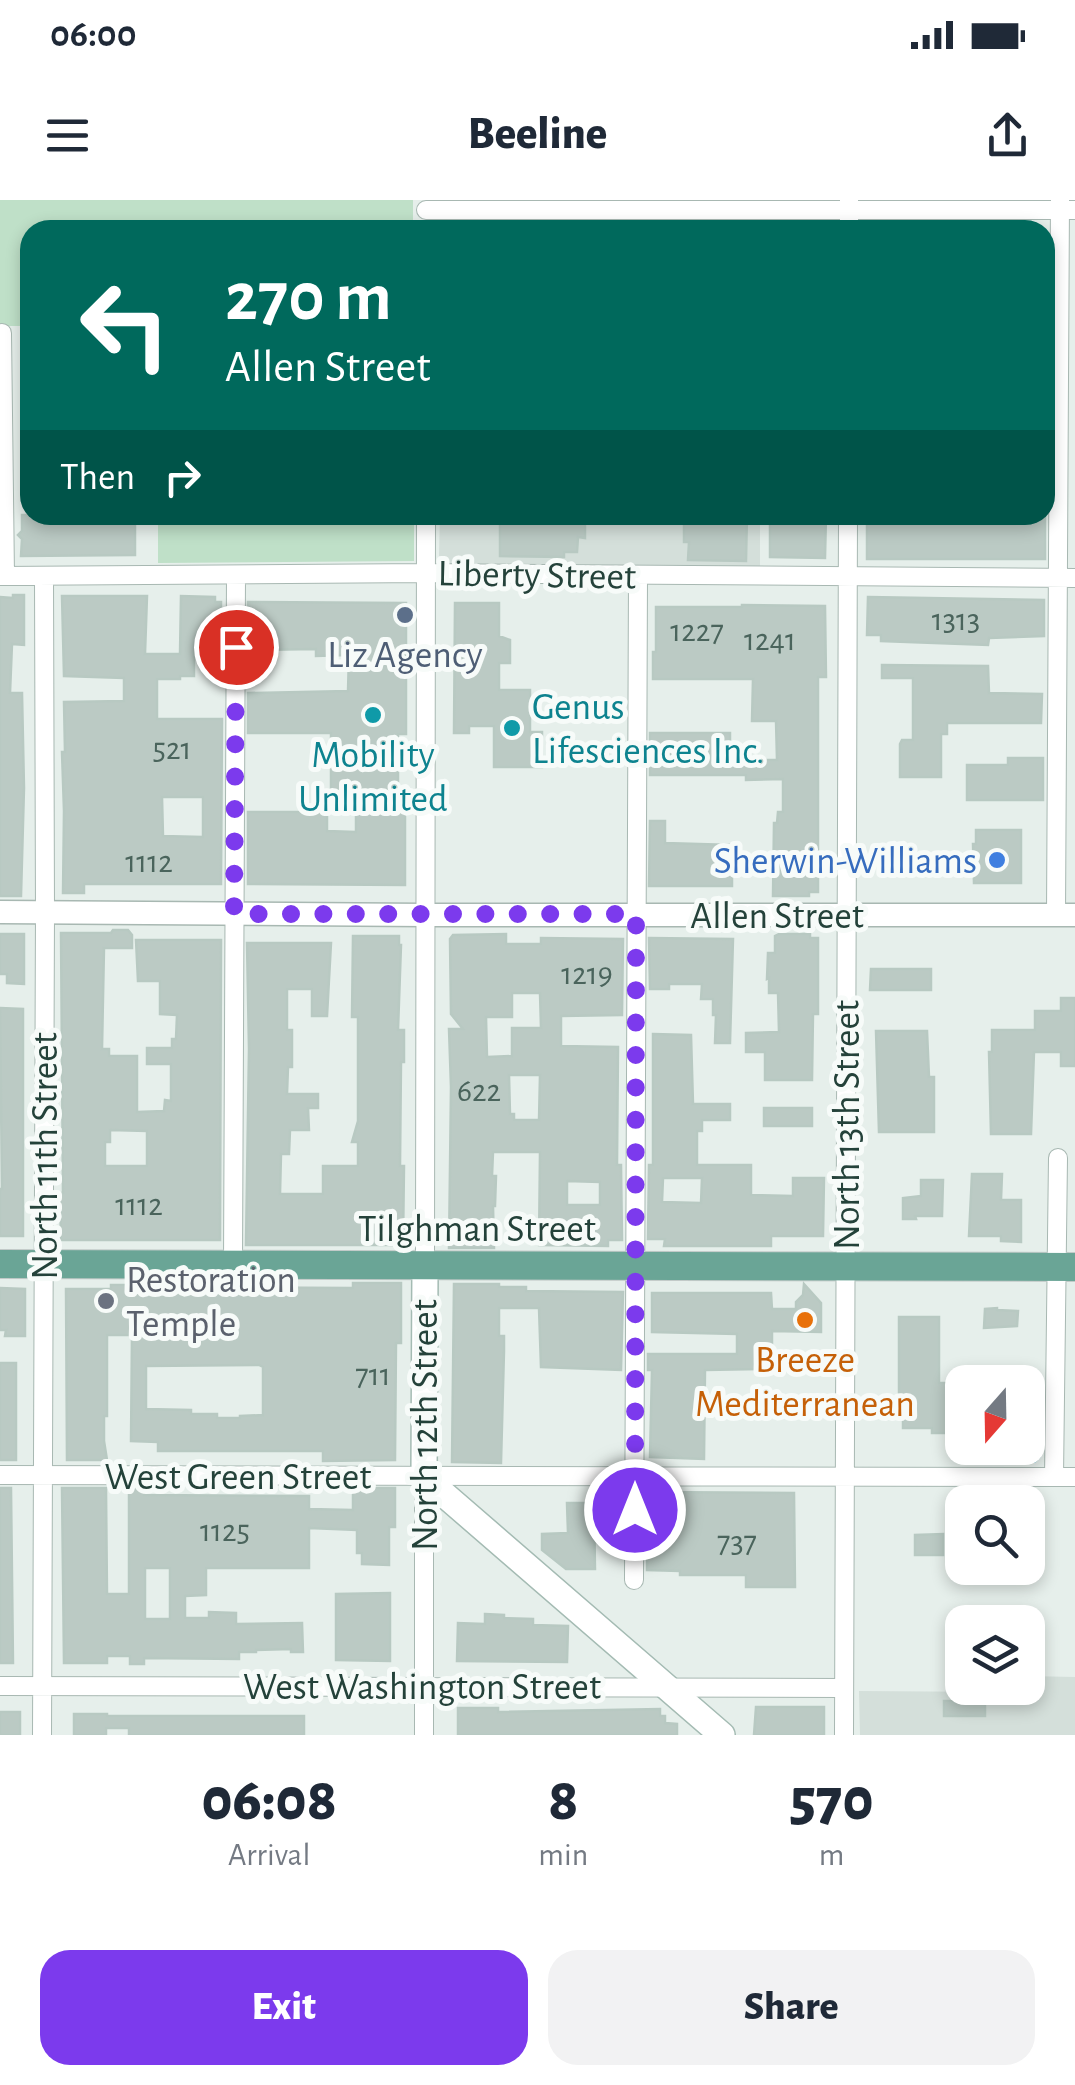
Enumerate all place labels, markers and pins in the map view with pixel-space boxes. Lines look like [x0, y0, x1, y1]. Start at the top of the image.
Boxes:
marker: Liz Agency [394, 604, 416, 626]
pin [194, 605, 279, 690]
place label: Liz Agency [327, 637, 483, 675]
place label: Genus Lifesciences Inc. [532, 689, 764, 771]
marker: Mobility Unlimited [362, 704, 384, 726]
marker: Genus Lifesciences Inc. [501, 717, 523, 739]
place label: Mobility Unlimited [298, 737, 448, 819]
place label: Sherwin-Williams [714, 843, 977, 881]
marker: Sherwin-Williams [986, 849, 1008, 871]
place label: Restoration Temple [126, 1262, 296, 1344]
marker: Restoration Temple [95, 1290, 117, 1312]
marker: Breeze Mediterranean [794, 1309, 816, 1331]
place label: Breeze Mediterranean [695, 1342, 915, 1424]

